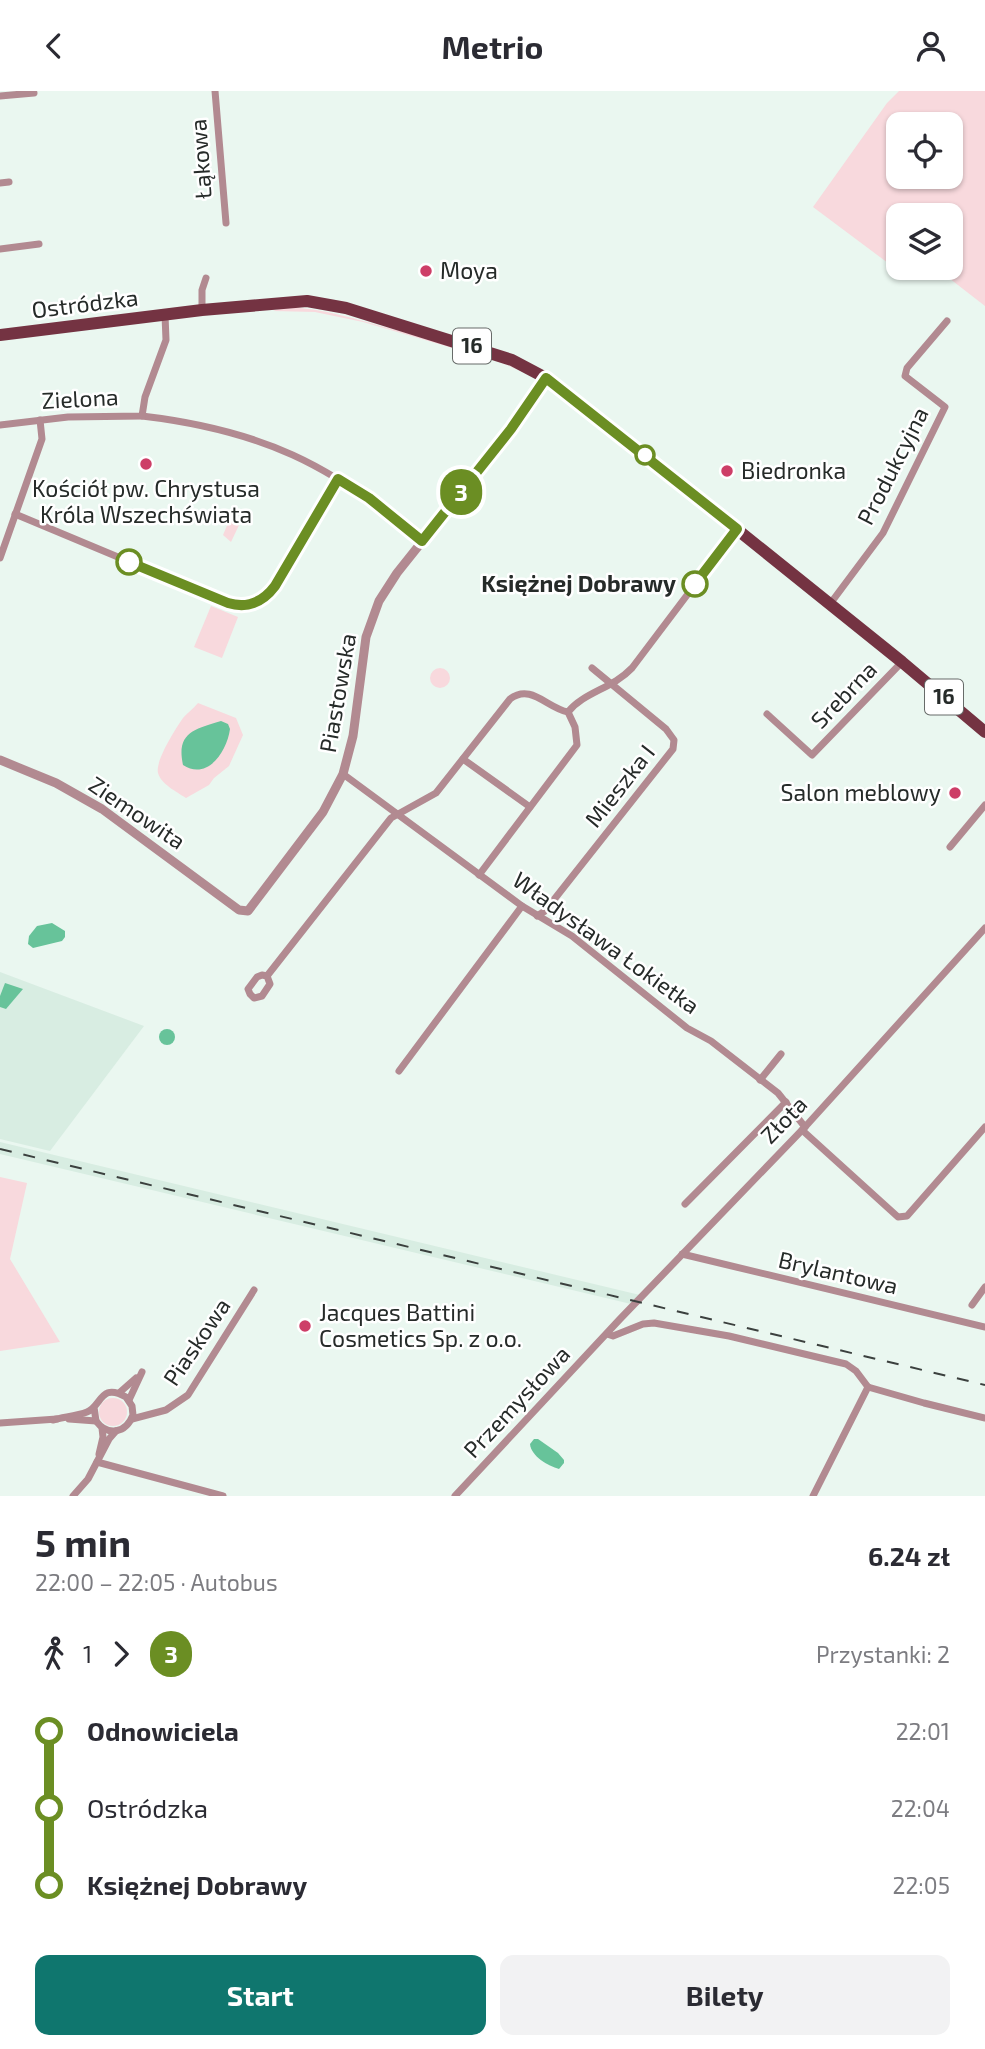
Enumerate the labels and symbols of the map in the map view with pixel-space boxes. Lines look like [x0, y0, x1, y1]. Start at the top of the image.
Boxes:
street label: Łąkowa [183, 118, 217, 200]
place label: Moya [440, 256, 498, 284]
marker: Moya [418, 263, 434, 279]
street label: Ostródzka [30, 283, 140, 323]
road number: 16 [453, 329, 491, 363]
street label: Zielona [41, 382, 119, 414]
street label: Produkcyjna [850, 402, 934, 529]
unlabelled marker [635, 445, 655, 465]
marker: Kościół pw. Chrystusa Króla Wszechświata [138, 456, 154, 472]
place label: Biedronka [741, 456, 846, 484]
marker: Biedronka [719, 463, 735, 479]
line badge: 3 [438, 469, 484, 515]
place label: Kościół pw. Chrystusa Króla Wszechświata [32, 474, 260, 528]
unlabelled marker [116, 549, 142, 575]
place label: Księżnej Dobrawy [481, 569, 676, 597]
marker: Księżnej Dobrawy [682, 571, 708, 597]
street label: Piastowska [313, 631, 361, 755]
street label: Srebrna [805, 655, 882, 734]
road number: 16 [925, 679, 963, 715]
street label: Mieszka I [578, 738, 660, 832]
street label: Ziemowita [84, 770, 191, 855]
place label: Salon meblowy [781, 778, 941, 806]
marker: Salon meblowy [947, 785, 963, 801]
street label: Władysława Łokietka [508, 865, 705, 1019]
street label: Złota [754, 1090, 812, 1149]
street label: Brylantowa [776, 1245, 901, 1299]
street label: Piaskowa [157, 1292, 236, 1390]
place label: Jacques Battini Cosmetics Sp. z o.o. [319, 1298, 522, 1352]
marker: Jacques Battini Cosmetics Sp. z o.o. [297, 1318, 313, 1334]
street label: Przemysłowa [457, 1340, 575, 1463]

